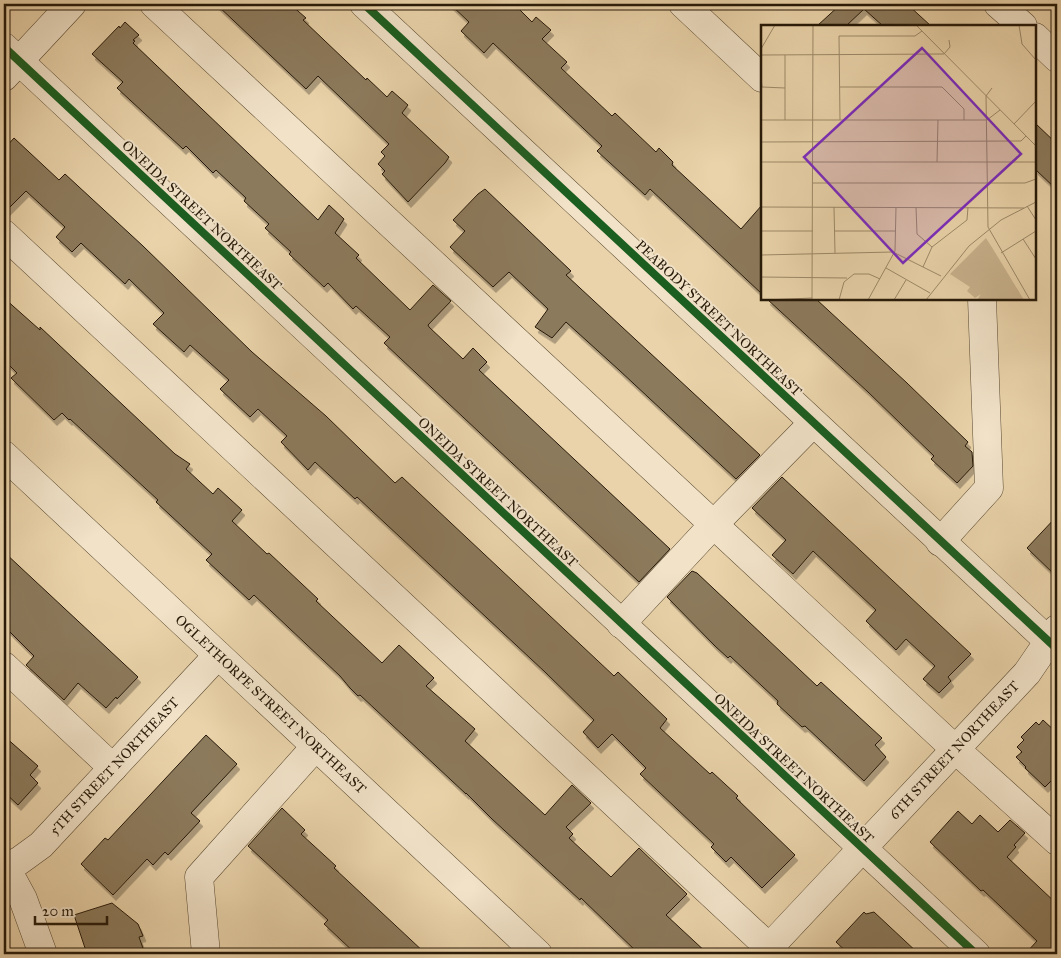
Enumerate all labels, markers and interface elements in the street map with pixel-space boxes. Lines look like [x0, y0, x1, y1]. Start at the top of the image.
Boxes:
inset map [761, 25, 1036, 300]
street label: ONEIDA STREET NORTHEAST [118, 137, 285, 294]
street label: PEABODY STREET NORTHEAST [632, 237, 805, 400]
street label: ONEIDA STREET NORTHEAST [414, 414, 581, 571]
street label: OGLETHORPE STREET NORTHEAST [172, 611, 370, 798]
street label: 6TH STREET NORTHEAST [886, 677, 1023, 823]
street label: ONEIDA STREET NORTHEAST [710, 690, 877, 847]
street label: 5TH STREET NORTHEAST [46, 694, 183, 839]
scale bar [35, 893, 108, 925]
text: 20 m [42, 902, 74, 920]

